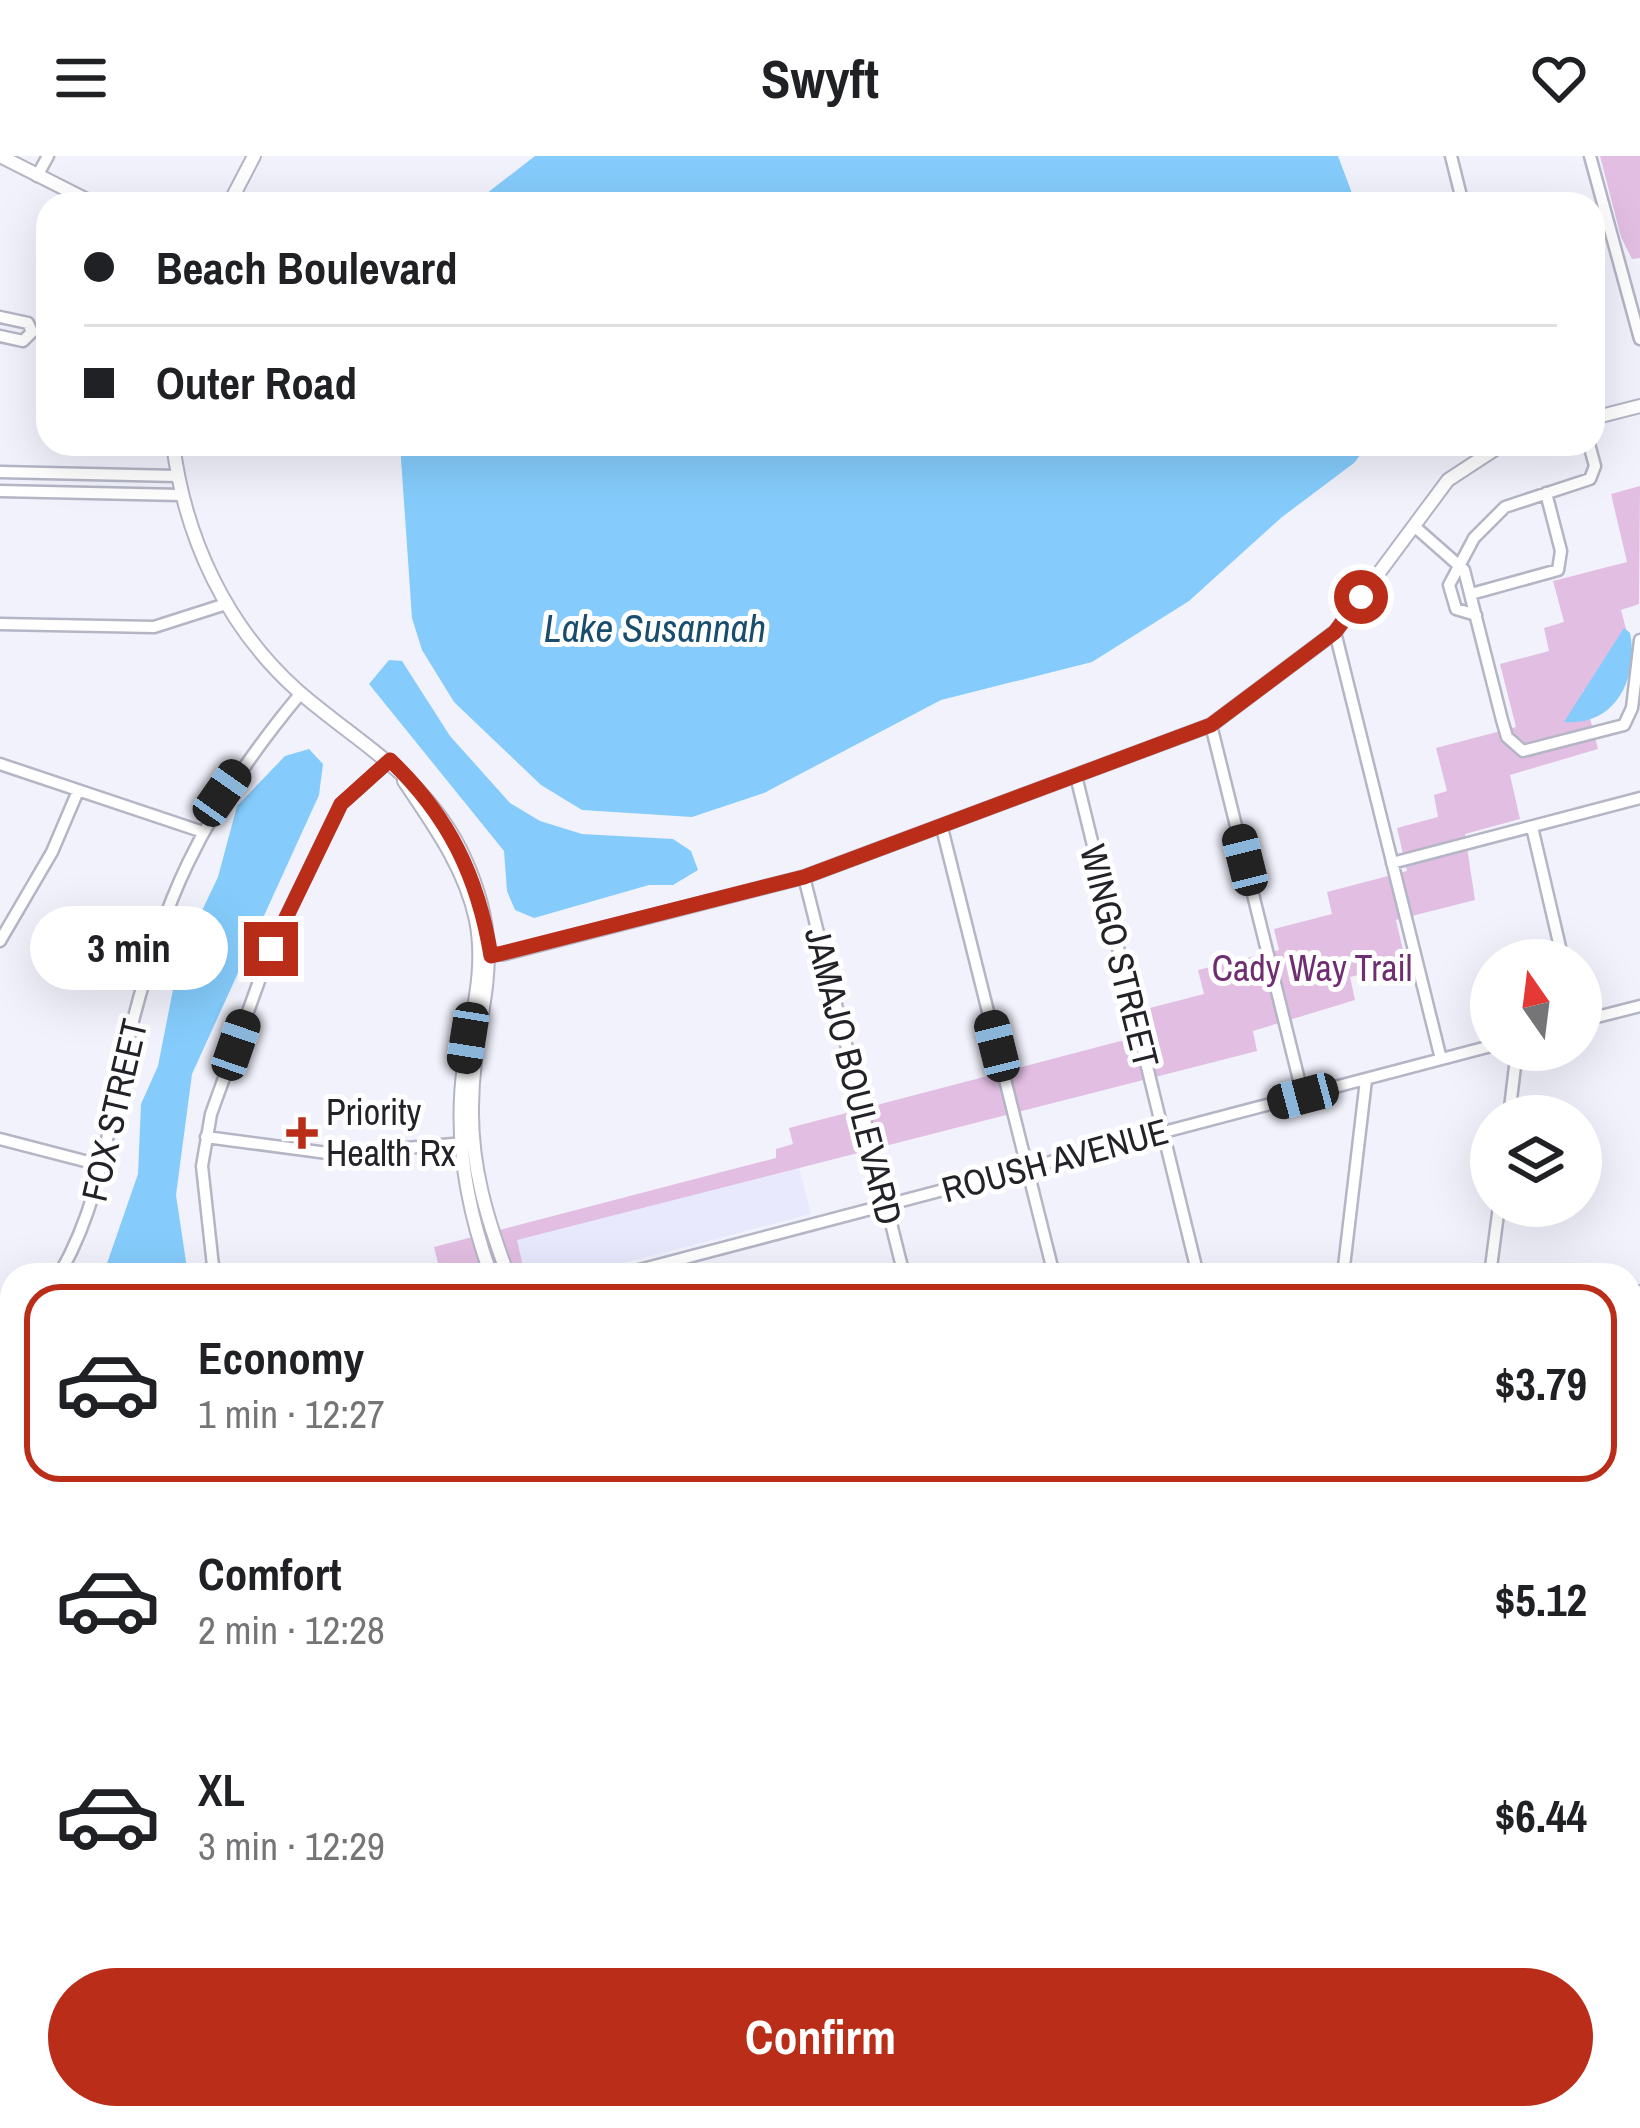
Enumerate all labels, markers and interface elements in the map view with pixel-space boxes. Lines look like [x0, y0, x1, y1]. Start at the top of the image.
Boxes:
text: Swyft [761, 42, 879, 115]
icon: menu [48, 45, 114, 111]
icon: heart [1526, 45, 1592, 111]
text: Beach Boulevard [156, 237, 457, 298]
text: Outer Road [156, 352, 357, 413]
route start [1334, 570, 1388, 624]
water label: Lake Susannah [544, 602, 766, 654]
car [187, 753, 257, 833]
car [1219, 821, 1271, 899]
street label: WINGO STREET [1069, 840, 1171, 1072]
callout: 3 min [31, 907, 229, 991]
text: 3 min [87, 922, 171, 974]
route end [244, 922, 298, 976]
street label: JAMAJO BOULEVARD [794, 922, 914, 1230]
north arrow [1470, 939, 1602, 1071]
map controls [1470, 939, 1602, 1227]
park label: Cady Way Trail [1212, 944, 1412, 992]
car [445, 1000, 491, 1076]
car [207, 1005, 265, 1085]
car [971, 1007, 1023, 1085]
street label: FOX STREET [70, 1014, 158, 1206]
car [1264, 1069, 1342, 1123]
place label: Priority Health Rx [326, 1088, 456, 1177]
button: layers [1470, 1095, 1602, 1227]
street label: ROUSH AVENUE [937, 1107, 1173, 1213]
marker: Priority Health Rx [289, 1120, 315, 1146]
text: Economy [198, 1327, 364, 1388]
icon: car [54, 1329, 162, 1437]
text: $3.79 [1495, 1353, 1587, 1414]
text: 1 min · 12:27 [198, 1388, 385, 1440]
text: Comfort [198, 1543, 341, 1604]
icon: car [54, 1545, 162, 1653]
text: $5.12 [1495, 1569, 1587, 1630]
text: 2 min · 12:28 [198, 1604, 385, 1656]
text: XL [198, 1759, 245, 1820]
icon: car [54, 1761, 162, 1869]
text: $6.44 [1495, 1785, 1587, 1846]
text: 3 min · 12:29 [198, 1820, 385, 1872]
button: Confirm [48, 1968, 1593, 2106]

